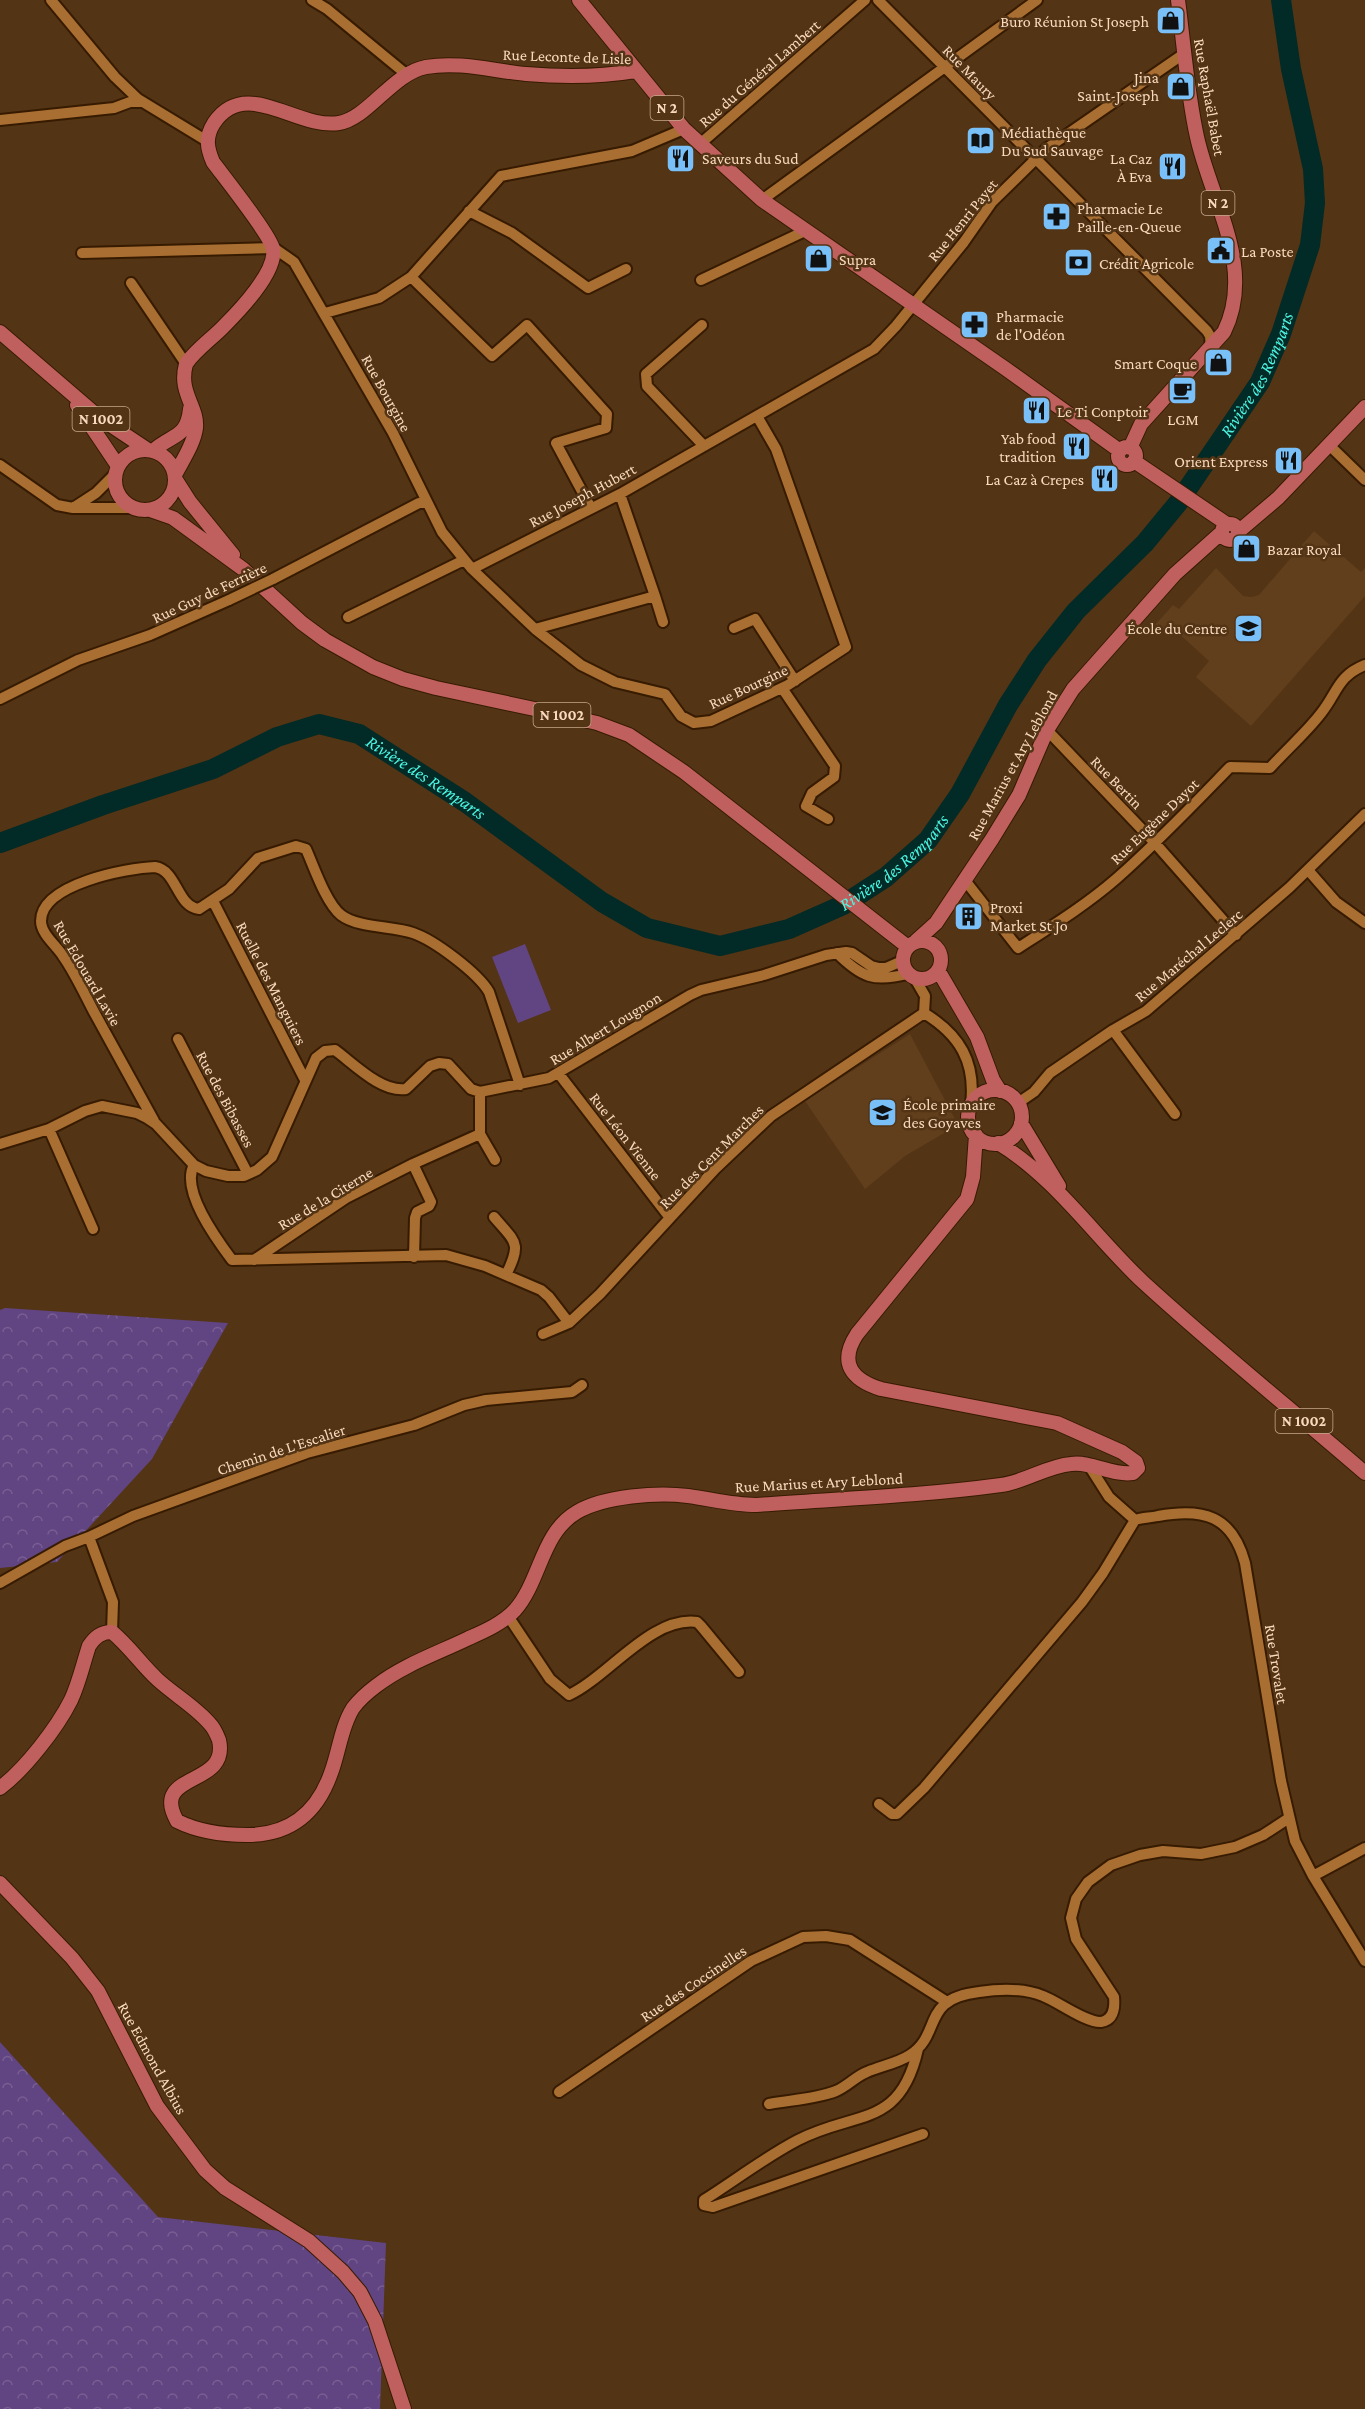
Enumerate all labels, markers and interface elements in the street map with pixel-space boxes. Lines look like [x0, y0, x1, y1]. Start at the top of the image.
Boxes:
shop icon: Buro Réunion St Joseph [1154, 5, 1186, 37]
place label: Buro Réunion St Joseph [1000, 13, 1149, 31]
street label: Rue du Général Lambert [696, 16, 824, 130]
street label: Rue Raphaël Babet [1190, 37, 1228, 158]
street label: Rue Maury [939, 41, 1000, 104]
street label: Rue Leconte de Lisle [502, 46, 632, 67]
place label: Jina Saint-Joseph [1077, 69, 1160, 105]
shop icon: Jina Saint-Joseph [1164, 70, 1196, 102]
road number: N 2 [650, 96, 684, 120]
place label: Médiathèque Du Sud Sauvage [1001, 124, 1103, 160]
library icon: Médiathèque Du Sud Sauvage [964, 125, 996, 157]
restaurant icon: Saveurs du Sud [665, 142, 697, 174]
place label: Saveurs du Sud [702, 150, 799, 167]
place label: La Caz À Eva [1110, 150, 1153, 185]
restaurant icon: La Caz À Eva [1157, 151, 1189, 183]
street label: Rue Henri Payet [924, 175, 1002, 265]
road number: N 2 [1202, 191, 1234, 215]
place label: Pharmacie Le Paille-en-Queue [1077, 200, 1181, 235]
pharmacy icon: Pharmacie Le Paille-en-Queue [1040, 201, 1072, 233]
public building icon: La Poste [1204, 235, 1236, 267]
shop icon: Supra [802, 243, 834, 275]
place label: La Poste [1241, 243, 1294, 260]
bank icon: Crédit Agricole [1062, 247, 1094, 279]
place label: Supra [839, 251, 877, 269]
place label: Crédit Agricole [1099, 255, 1194, 273]
place label: Pharmacie de l'Odéon [996, 308, 1065, 343]
pharmacy icon: Pharmacie de l'Odéon [959, 309, 991, 341]
water label: Rivière des Remparts [1216, 309, 1297, 440]
shop icon: Smart Coque [1202, 347, 1234, 379]
street label: Rue Bourgine [358, 352, 415, 435]
place label: Smart Coque [1114, 355, 1197, 373]
cafe icon: LGM [1167, 375, 1199, 407]
restaurant icon: Le Ti Conptoir [1020, 395, 1052, 427]
place label: Le Ti Conptoir [1057, 403, 1149, 421]
road number: N 1002 [72, 407, 130, 431]
place label: LGM [1167, 411, 1199, 428]
place label: Yab food tradition [999, 430, 1057, 465]
restaurant icon: Yab food tradition [1061, 431, 1093, 463]
restaurant icon: Orient Express [1273, 445, 1305, 477]
place label: Orient Express [1174, 453, 1268, 471]
street label: Rue Joseph Hubert [526, 460, 640, 532]
restaurant icon: La Caz à Crepes [1089, 463, 1121, 495]
place label: La Caz à Crepes [985, 471, 1084, 489]
shop icon: Bazar Royal [1230, 533, 1262, 565]
place label: Bazar Royal [1267, 541, 1341, 559]
street label: Rue Guy de Ferrière [149, 559, 269, 627]
school or university icon: École du Centre [1232, 612, 1264, 644]
place label: École du Centre [1127, 620, 1227, 637]
street label: Rue Bourgine [706, 661, 791, 713]
street label: Rue Marius et Ary Leblond [964, 687, 1062, 843]
road number: N 1002 [534, 703, 590, 727]
water label: Rivière des Remparts [363, 731, 490, 824]
street label: Rue Bertin [1087, 752, 1146, 813]
street label: Rue Eugène Dayot [1107, 774, 1203, 868]
water label: Rivière des Remparts [836, 810, 953, 915]
place label: Proxi Market St Jo [990, 899, 1068, 935]
building icon: Proxi Market St Jo [953, 900, 985, 932]
street label: Rue Maréchal Leclerc [1131, 905, 1246, 1005]
street label: Rue Edouard Lavie [50, 918, 125, 1029]
street label: Ruelle des Manguiers [232, 919, 310, 1048]
street label: Rue Albert Lougnon [546, 988, 665, 1069]
street label: Rue des Bibasses [193, 1048, 258, 1150]
street label: Rue Léon Vienne [586, 1089, 665, 1183]
place label: École primaire des Goyaves [903, 1096, 996, 1132]
school or university icon: École primaire des Goyaves [866, 1097, 898, 1129]
street label: Rue des Cent Marches [656, 1101, 767, 1212]
street label: Rue de la Citerne [275, 1163, 376, 1233]
road number: N 1002 [1276, 1409, 1332, 1433]
street label: Chemin de L'Escalier [215, 1421, 348, 1478]
street label: Rue Marius et Ary Leblond [735, 1470, 904, 1496]
street label: Rue Trovalet [1262, 1623, 1291, 1706]
street label: Rue des Coccinelles [637, 1942, 749, 2025]
street label: Rue Edmond Albius [115, 1999, 190, 2117]

